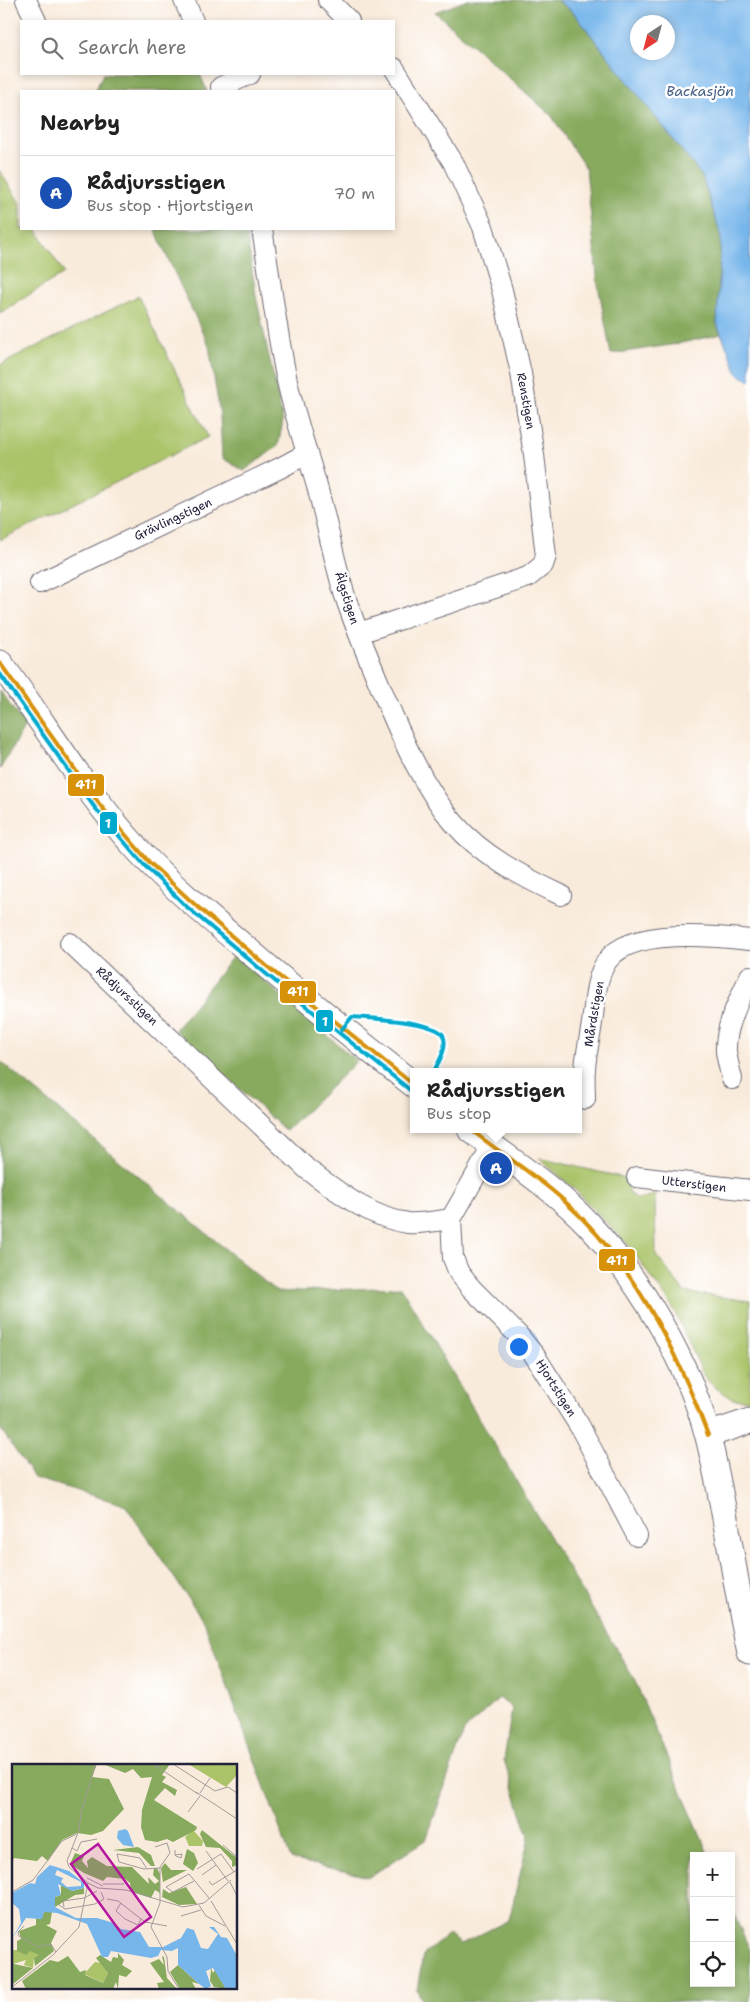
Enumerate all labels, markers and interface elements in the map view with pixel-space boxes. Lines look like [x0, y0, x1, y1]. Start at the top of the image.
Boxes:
north arrow [630, 15, 675, 60]
search box [20, 20, 395, 75]
icon: search [38, 34, 66, 62]
text: Search here [78, 35, 187, 60]
water label: Backasjön [666, 82, 734, 100]
text: Nearby [40, 109, 120, 137]
text: Rådjursstigen [87, 170, 225, 195]
text: A [50, 183, 62, 204]
text: 70 m [334, 183, 375, 204]
text: Bus stop · Hjortstigen [87, 195, 253, 216]
street label: Renstigen [513, 371, 539, 431]
street label: Grävlingstigen [132, 494, 214, 544]
street label: Älgstigen [331, 570, 363, 626]
line badge: 411 [67, 773, 105, 797]
text: 411 [75, 775, 97, 793]
line badge: 1 [99, 811, 118, 835]
text: 1 [105, 814, 111, 832]
street label: Rådjursstigen [93, 963, 161, 1029]
line badge: 411 [279, 980, 317, 1004]
street label: Mårdstigen [580, 980, 608, 1048]
text: 411 [287, 982, 309, 1000]
line badge: 1 [315, 1009, 334, 1033]
text: 1 [322, 1012, 328, 1030]
popup [410, 1068, 582, 1133]
text: Rådjursstigen [427, 1078, 565, 1103]
text: Bus stop [427, 1103, 491, 1124]
pin: A [480, 1149, 512, 1187]
street label: Utterstigen [661, 1172, 727, 1196]
line badge: 411 [598, 1248, 636, 1272]
text: 411 [606, 1251, 628, 1269]
your location [506, 1334, 532, 1360]
street label: Hjortstigen [532, 1356, 580, 1420]
inset map [12, 1764, 238, 1990]
map controls [690, 1852, 735, 1987]
button: + [690, 1852, 735, 1897]
button: − [690, 1897, 735, 1942]
button: locate [690, 1942, 735, 1987]

